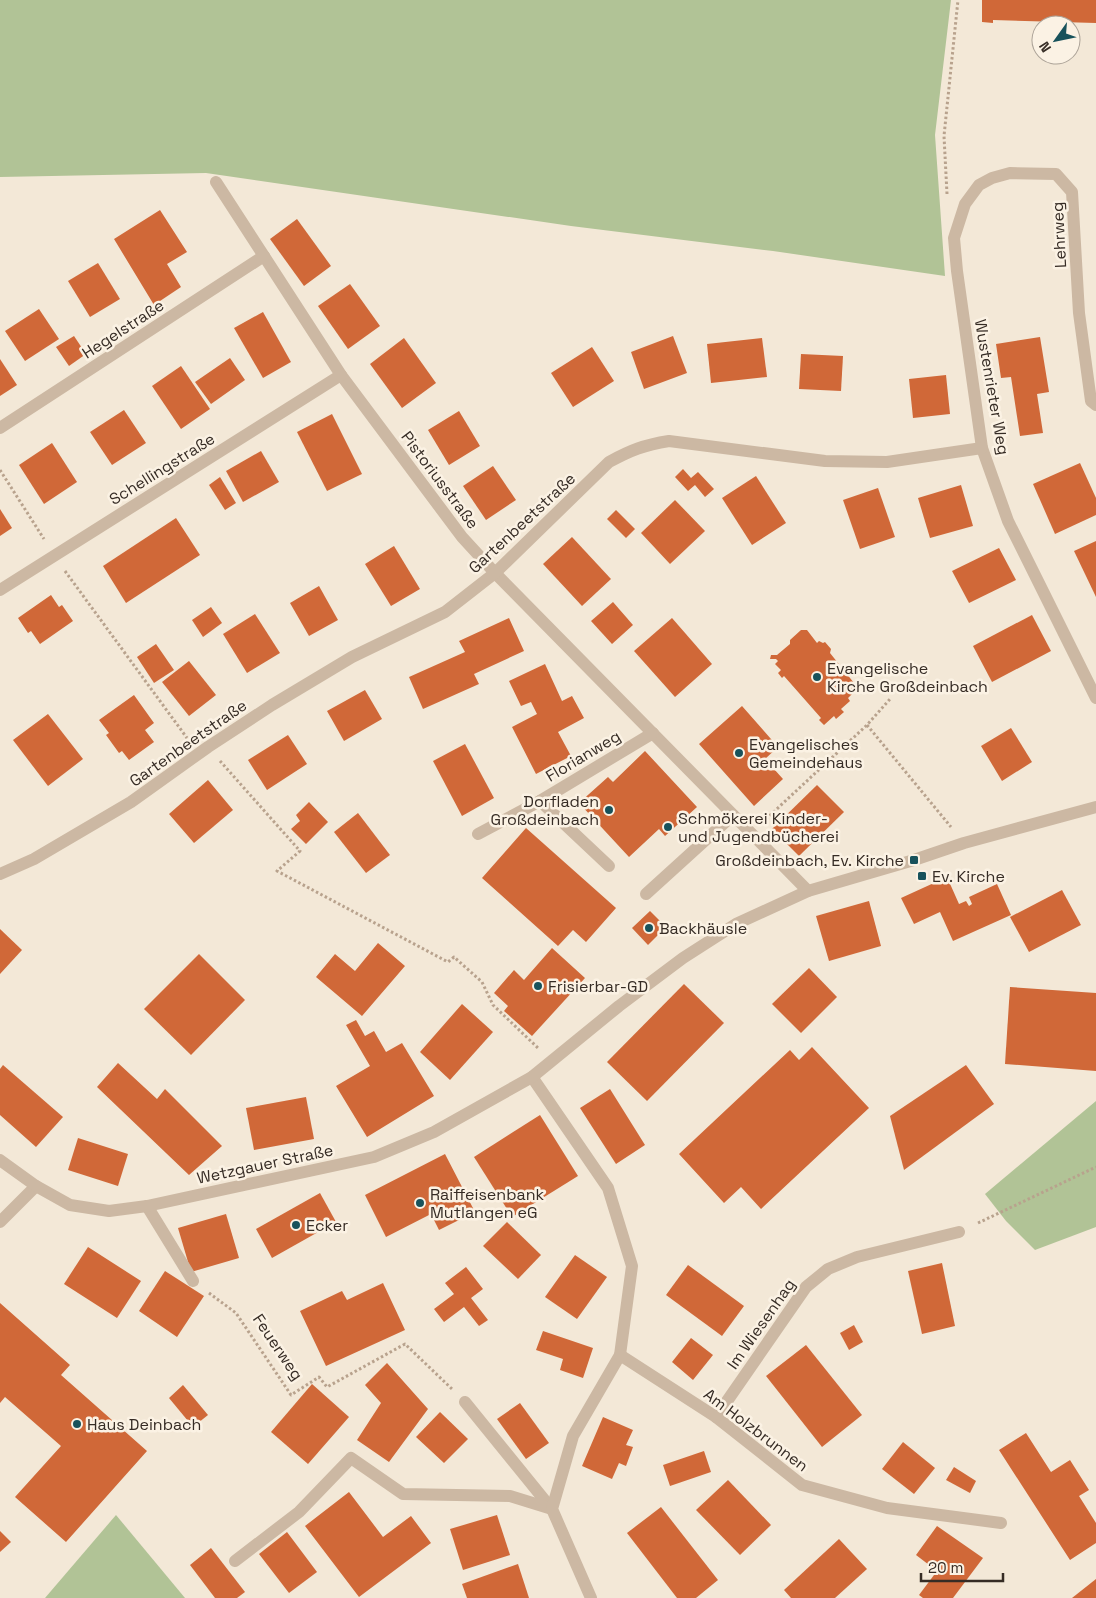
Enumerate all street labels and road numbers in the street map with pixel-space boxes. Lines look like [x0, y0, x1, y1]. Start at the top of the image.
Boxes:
street label: Lehrweg [1047, 201, 1071, 269]
street label: Hegelstraße [78, 295, 168, 363]
street label: Wustenrieter Weg [970, 317, 1014, 457]
street label: Pistoriusstraße [396, 427, 484, 533]
street label: Schellingstraße [105, 428, 219, 510]
street label: Gartenbeetstraße [464, 468, 580, 578]
street label: Gartenbeetstraße [125, 695, 251, 791]
street label: Florianweg [542, 725, 624, 787]
street label: Wetzgauer Straße [195, 1139, 335, 1189]
street label: Im Wiesenhag [722, 1275, 800, 1373]
street label: Feuerweg [248, 1310, 308, 1384]
street label: Am Holzbrunnen [700, 1384, 812, 1476]

